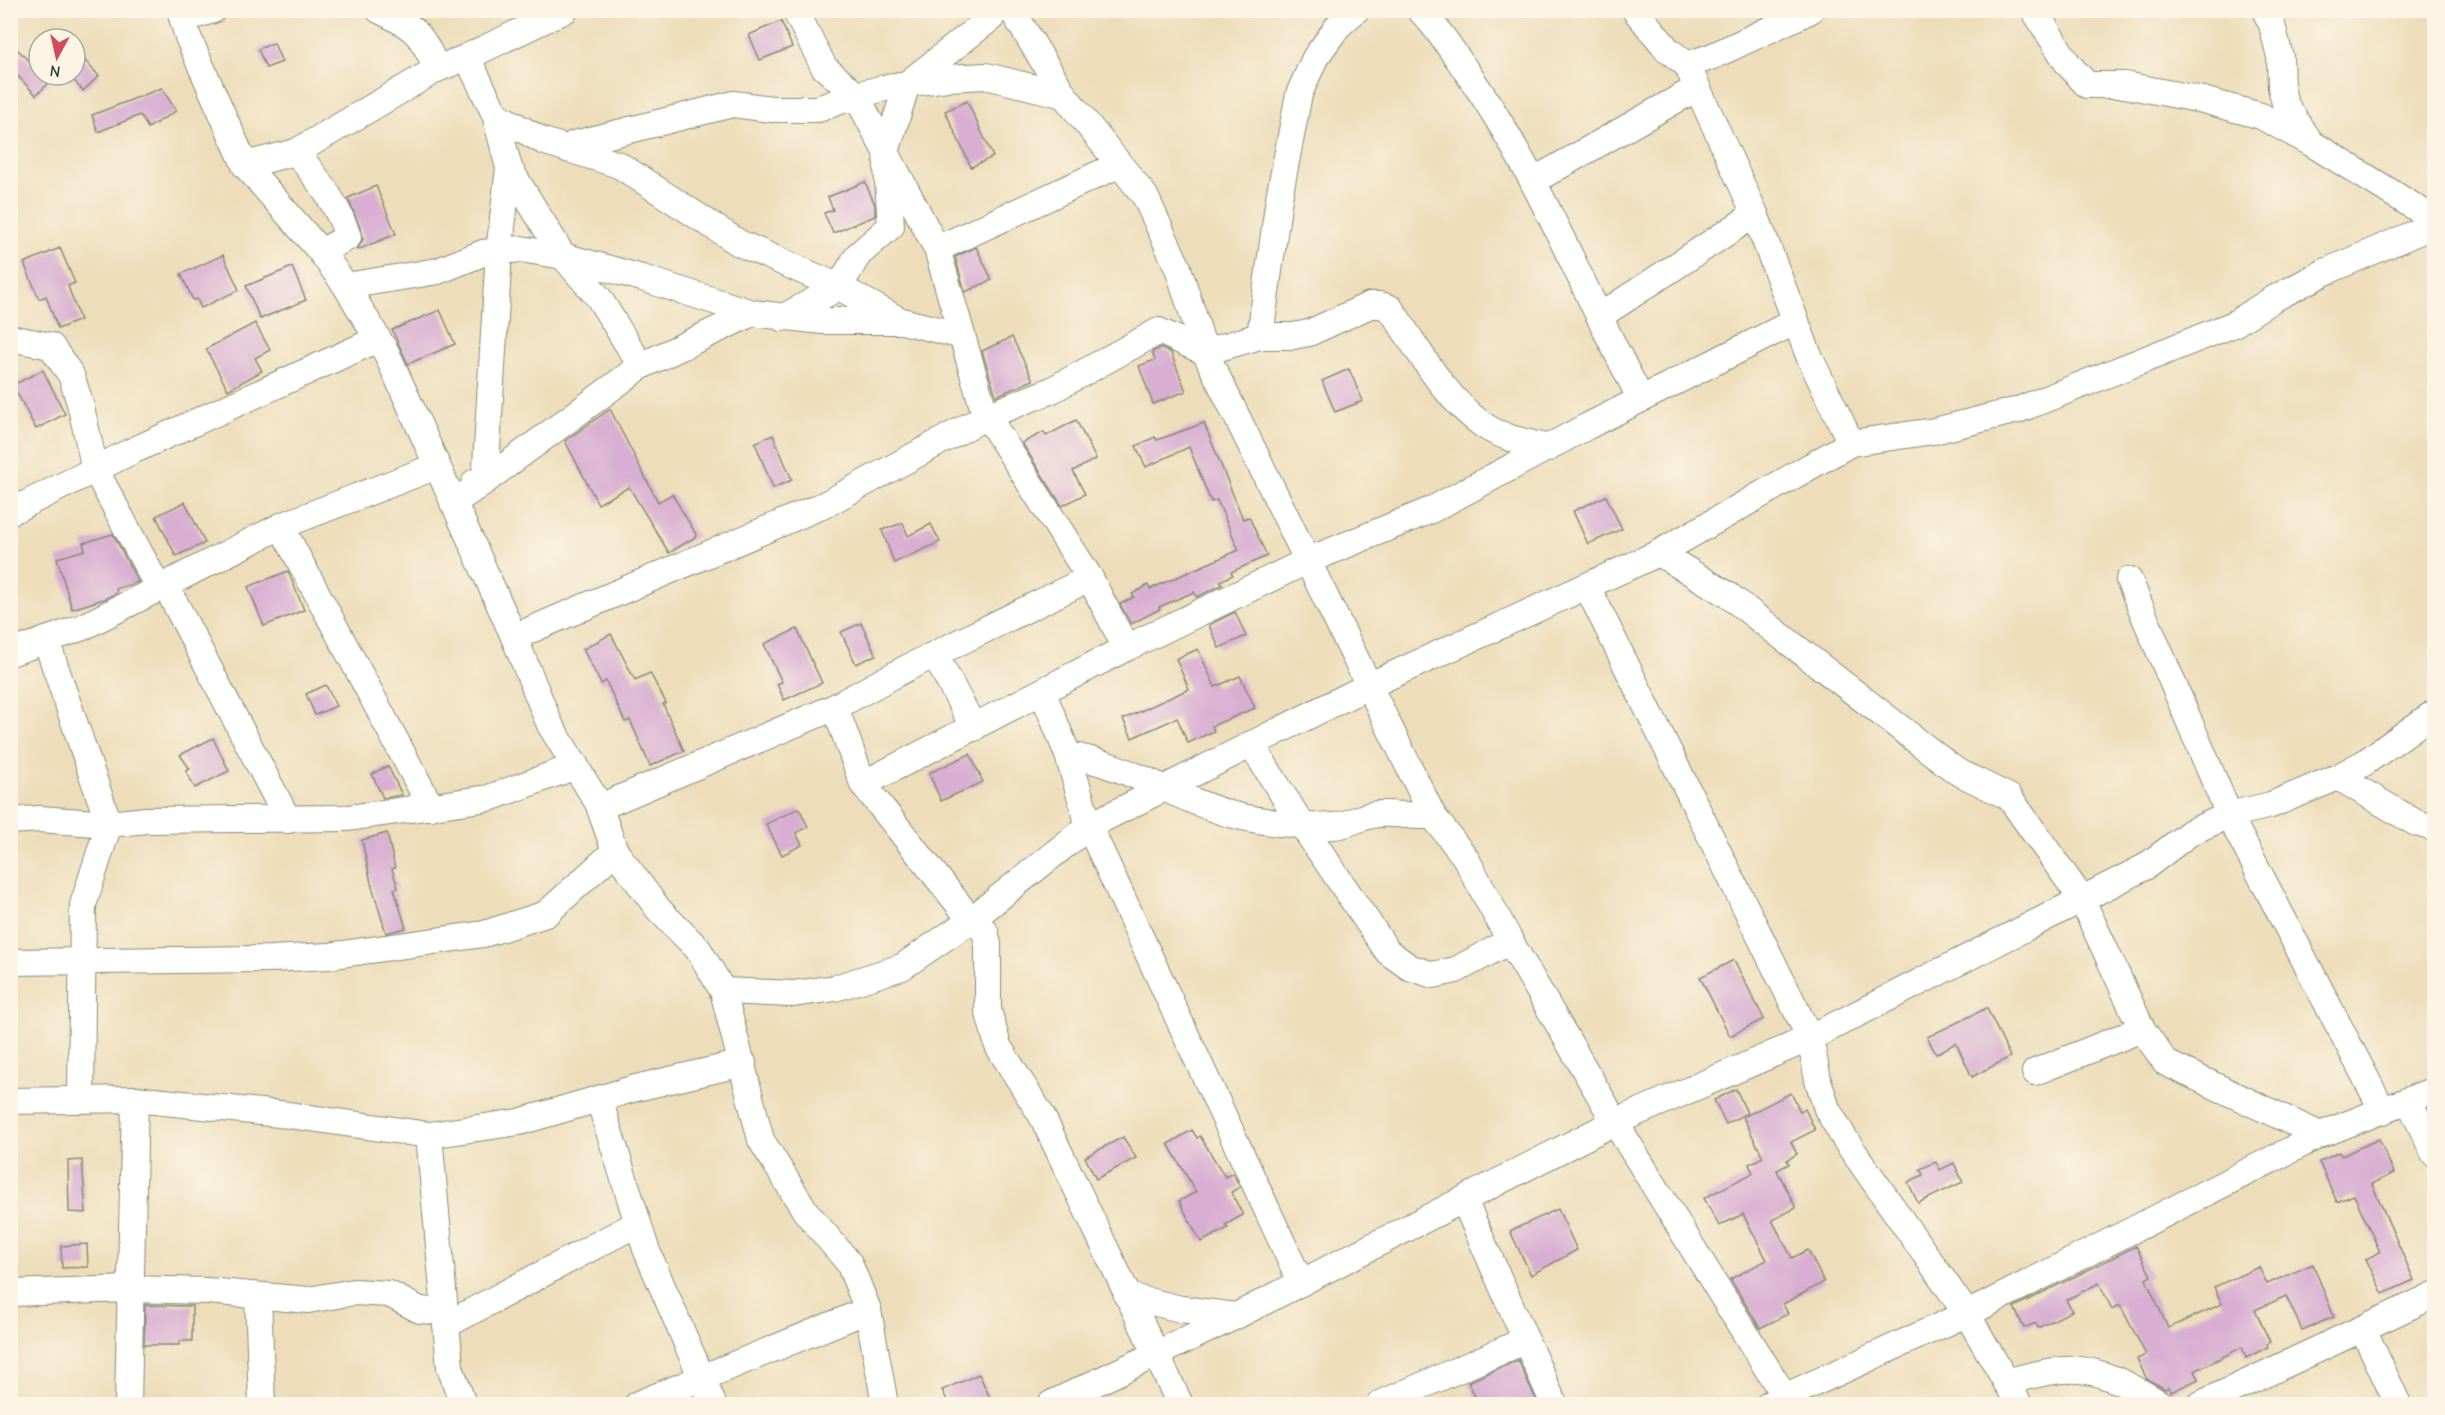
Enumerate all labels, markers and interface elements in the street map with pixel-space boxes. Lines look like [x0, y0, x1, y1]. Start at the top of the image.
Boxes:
north arrow [27, 27, 87, 87]
text: N [49, 61, 61, 81]

